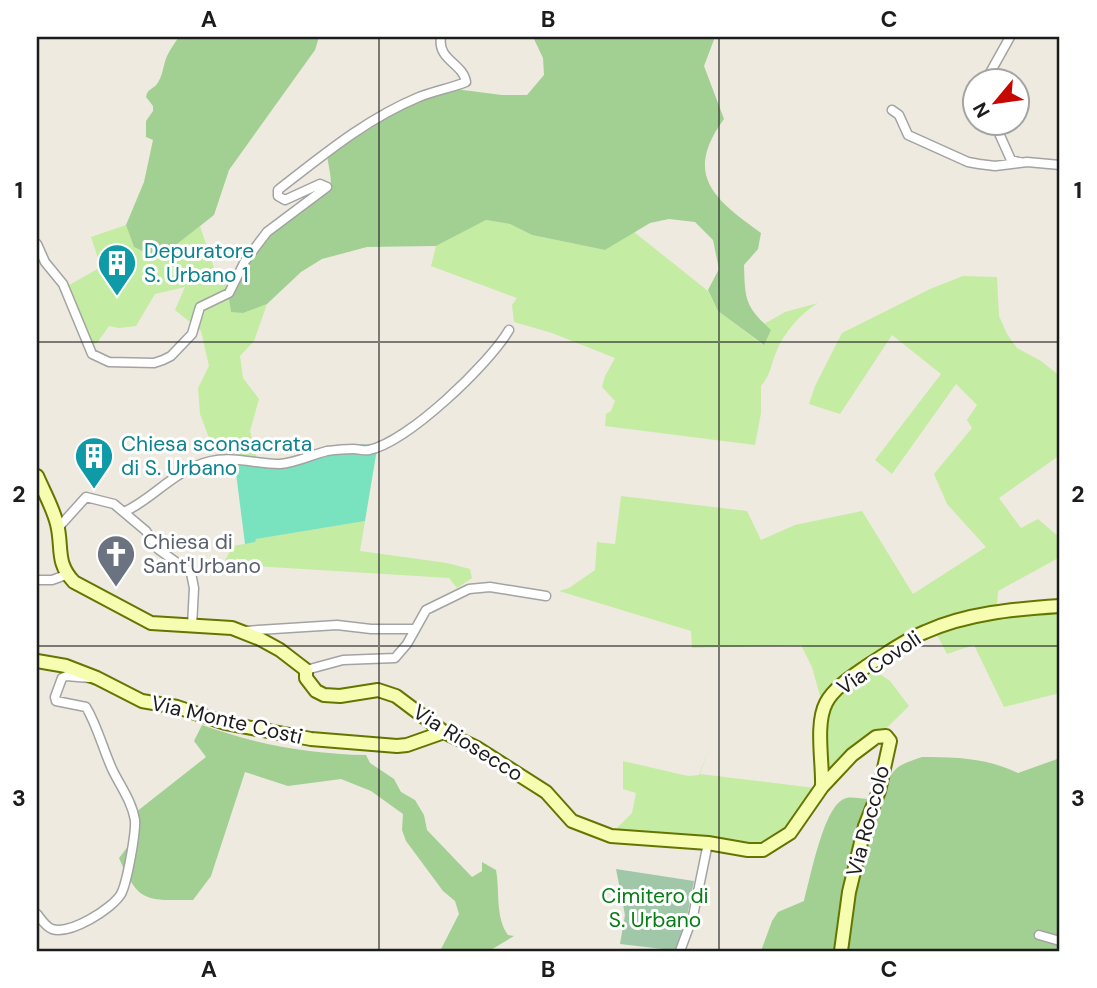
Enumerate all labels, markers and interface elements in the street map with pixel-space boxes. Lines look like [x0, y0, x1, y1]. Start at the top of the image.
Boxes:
text: A [201, 4, 217, 34]
text: B [541, 4, 555, 34]
text: C [881, 4, 897, 34]
north arrow [960, 66, 1030, 136]
text: N [967, 98, 996, 122]
text: 1 [15, 175, 23, 205]
text: 1 [1074, 175, 1082, 205]
place label: Depuratore S. Urbano 1 [144, 237, 254, 289]
building icon: Depuratore S. Urbano 1 [96, 242, 138, 297]
place label: Chiesa sconsacrata di S. Urbano [121, 430, 312, 482]
building icon: Chiesa sconsacrata di S. Urbano [73, 435, 115, 490]
text: 2 [12, 479, 26, 509]
text: 2 [1071, 479, 1085, 509]
place label: Chiesa di Sant'Urbano [143, 528, 261, 580]
church icon: Chiesa di Sant'Urbano [95, 533, 137, 588]
street label: Via Covoli [831, 625, 927, 701]
street label: Via Monte Costi [149, 689, 305, 751]
street label: Via Riosecco [408, 698, 528, 788]
street label: Via Roccolo [840, 762, 896, 880]
text: 3 [12, 783, 26, 813]
text: 3 [1071, 783, 1085, 813]
park label: Cimitero di S. Urbano [601, 882, 709, 934]
text: A [201, 954, 217, 984]
text: B [541, 954, 555, 984]
text: C [881, 954, 897, 984]

